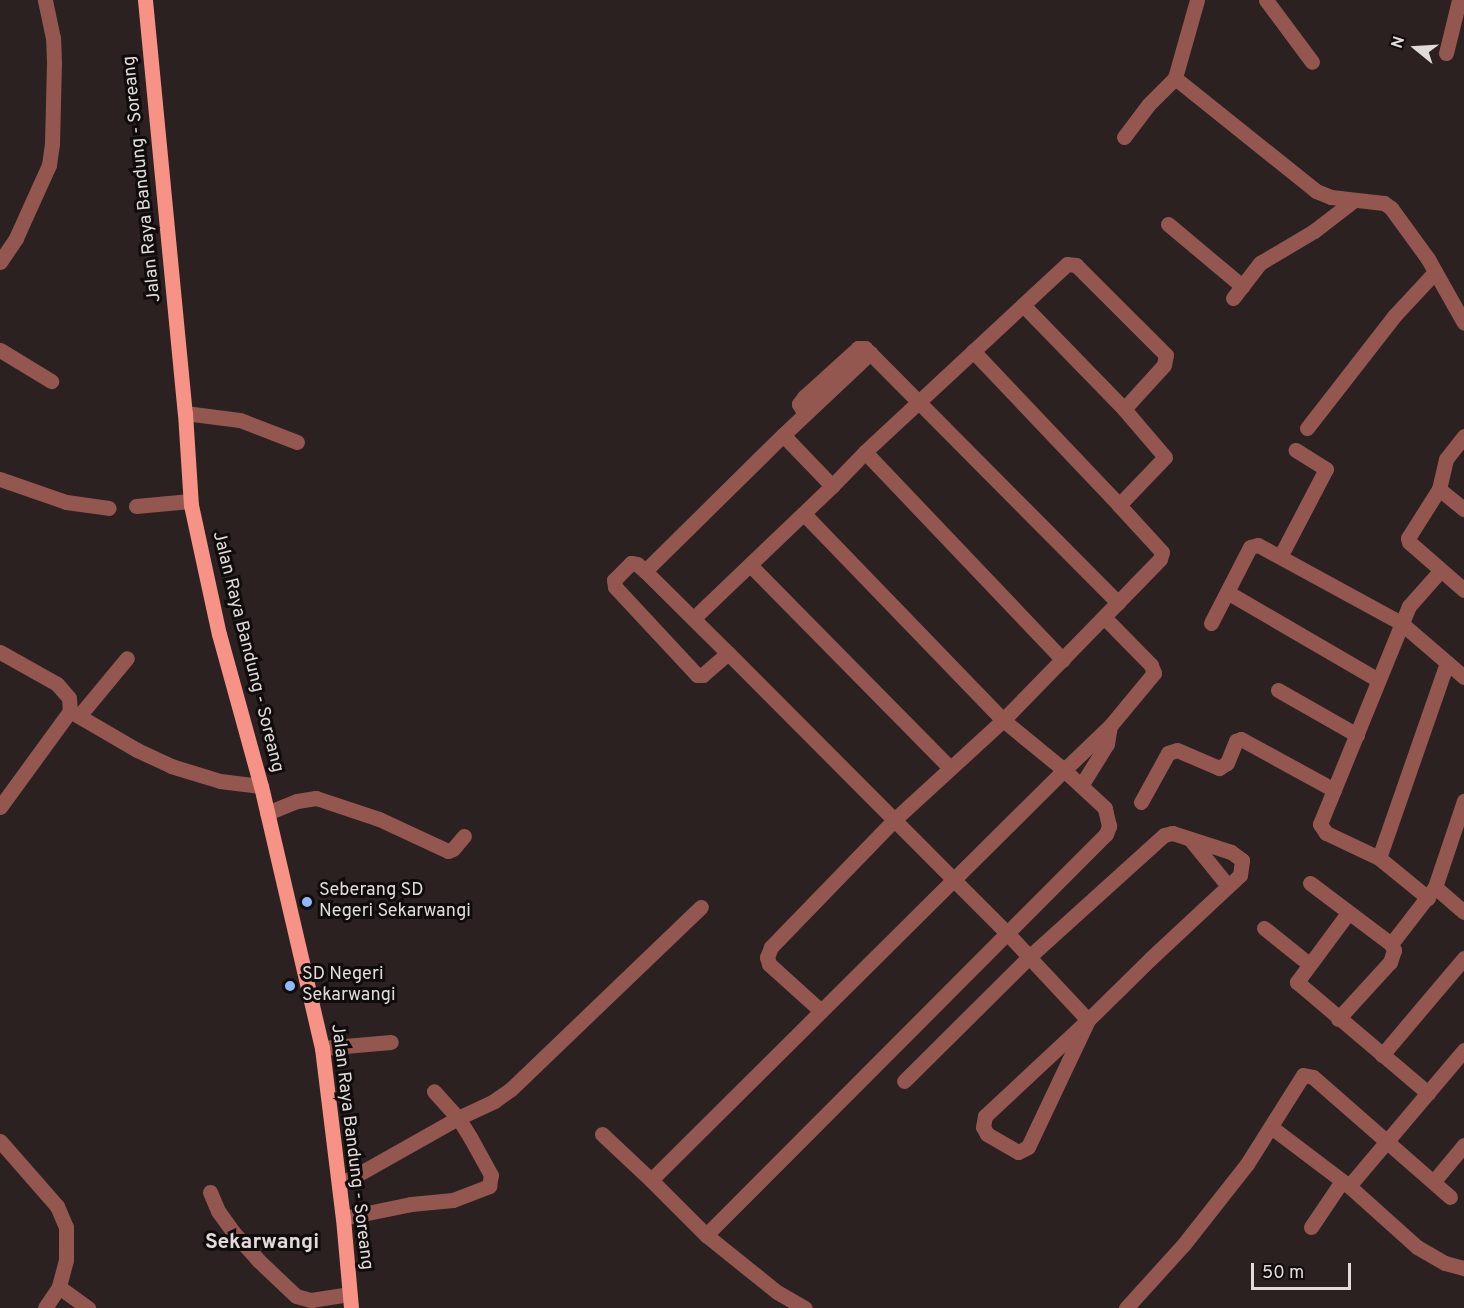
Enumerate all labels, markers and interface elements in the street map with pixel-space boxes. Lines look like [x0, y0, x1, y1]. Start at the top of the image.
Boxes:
north arrow [1386, 18, 1446, 78]
text: N [1388, 34, 1410, 51]
street label: Jalan Raya Bandung - Soreang [119, 55, 167, 303]
street label: Jalan Raya Bandung - Soreang [207, 529, 287, 775]
place label: Seberang SD Negeri Sekarwangi [319, 881, 471, 924]
marker: Seberang SD Negeri Sekarwangi [300, 895, 314, 909]
place label: SD Negeri Sekarwangi [302, 965, 395, 1008]
marker: SD Negeri Sekarwangi [283, 979, 297, 993]
street label: Jalan Raya Bandung - Soreang [325, 1023, 377, 1271]
district label: Sekarwangi [205, 1230, 319, 1256]
scale bar [1254, 1251, 1354, 1289]
text: 50 m [1262, 1262, 1304, 1285]

